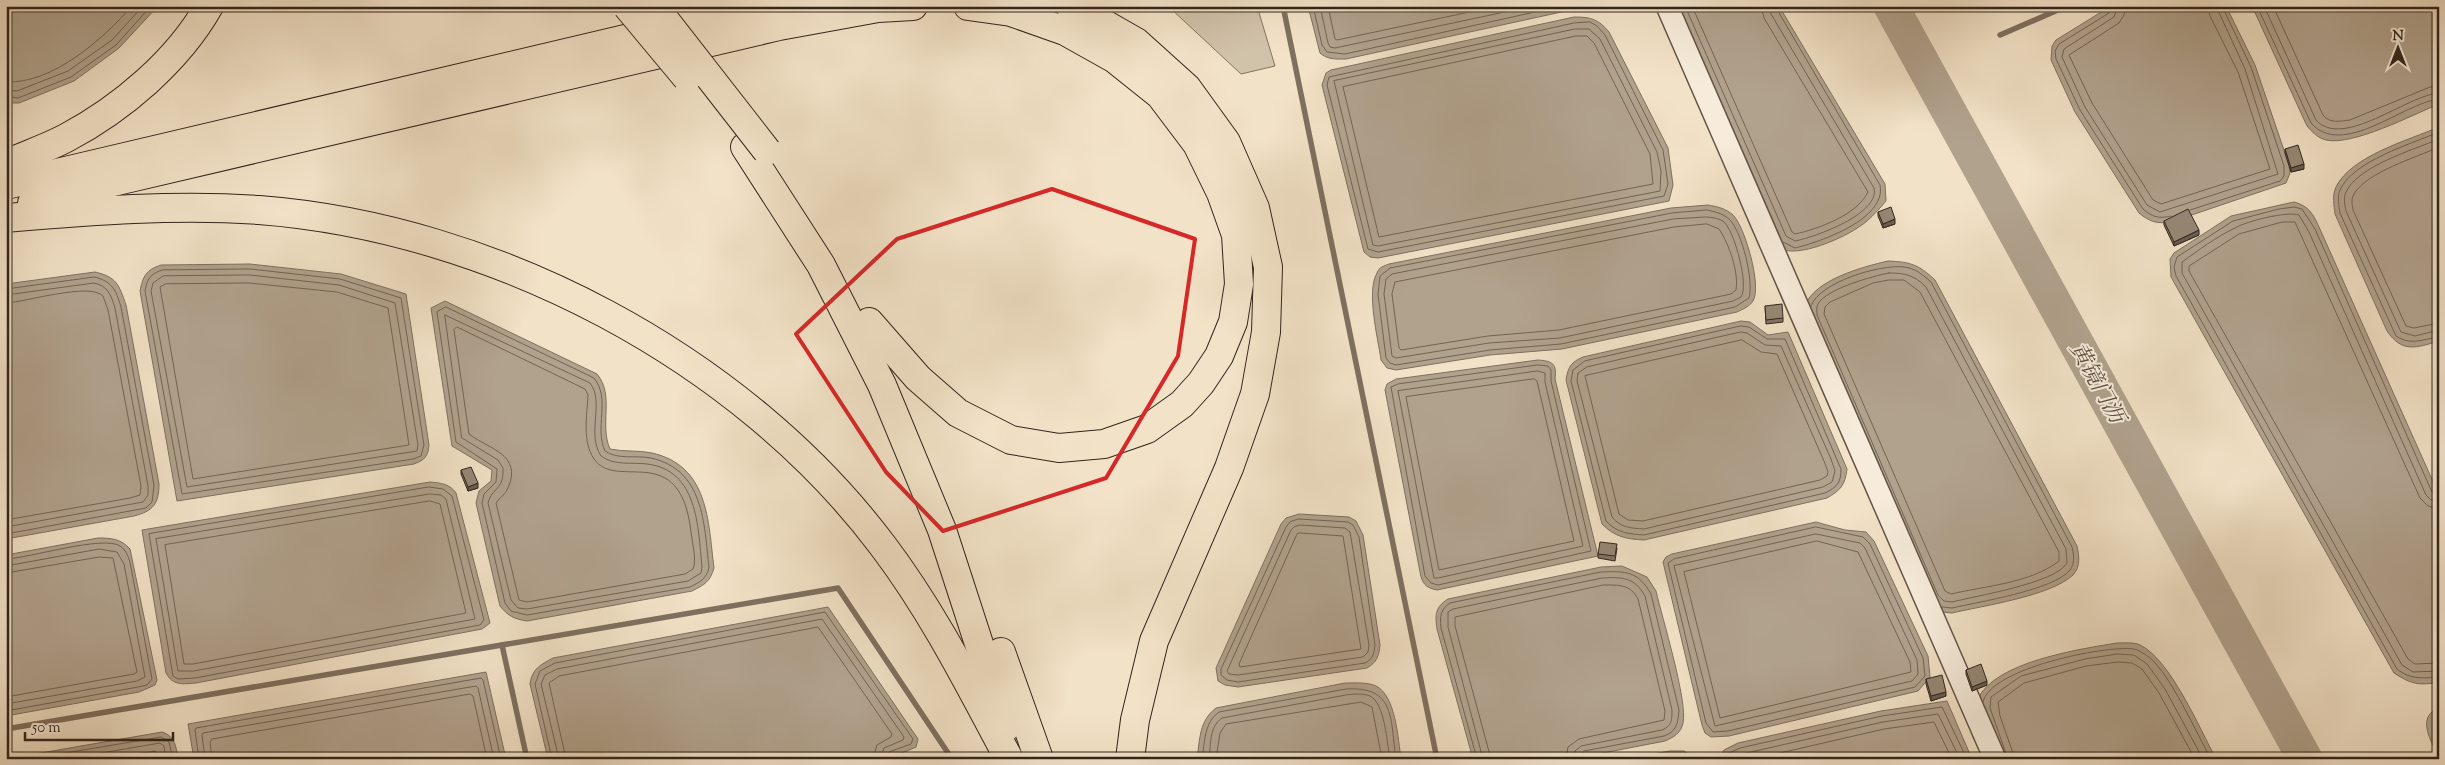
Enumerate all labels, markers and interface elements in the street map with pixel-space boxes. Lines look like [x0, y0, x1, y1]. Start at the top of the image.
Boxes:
north arrow [2372, 22, 2422, 72]
text: N [2392, 27, 2404, 47]
water label: 黄镜门沥 [2060, 337, 2133, 433]
scale bar [25, 710, 172, 742]
text: 50 m [31, 718, 61, 739]

